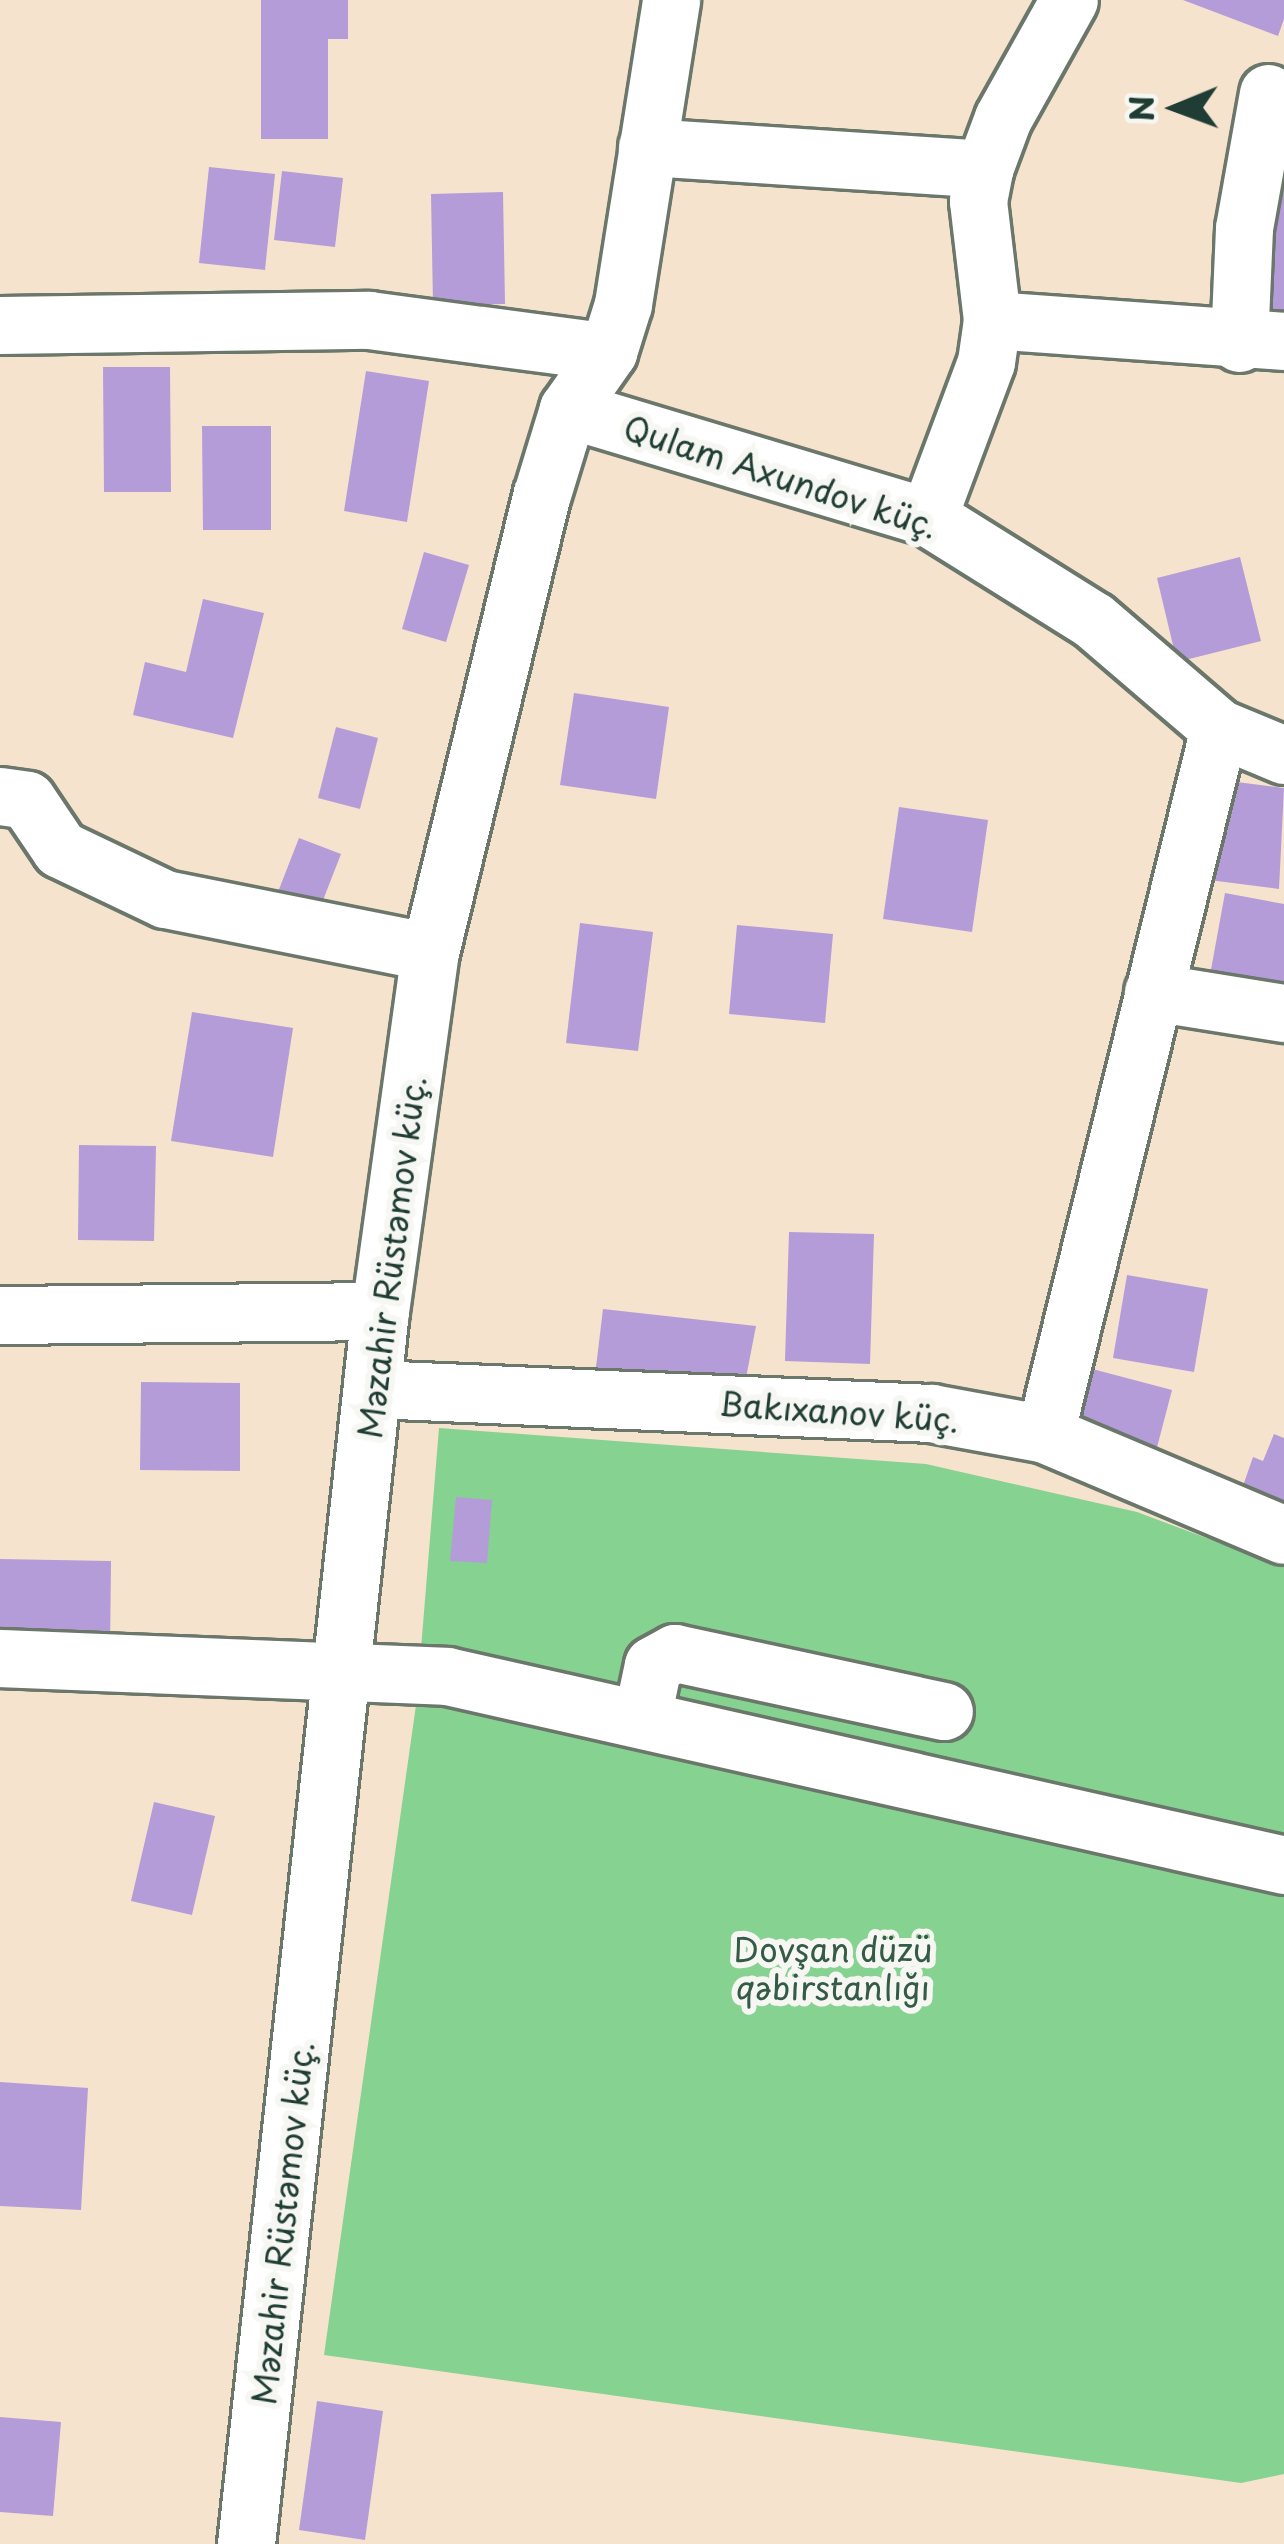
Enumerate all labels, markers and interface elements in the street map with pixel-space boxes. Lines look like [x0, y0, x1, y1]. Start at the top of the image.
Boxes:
north arrow [1116, 48, 1236, 168]
text: N [1115, 95, 1165, 122]
street label: Qulam Axundov küç. [618, 406, 944, 546]
street label: Məzahir Rüstəmov küç. [349, 1073, 433, 1441]
street label: Bakıxanov küç. [717, 1383, 961, 1439]
park label: Dovşan düzü qəbirstanlığı [733, 1929, 933, 2007]
street label: Məzahir Rüstəmov küç. [243, 2039, 321, 2407]

